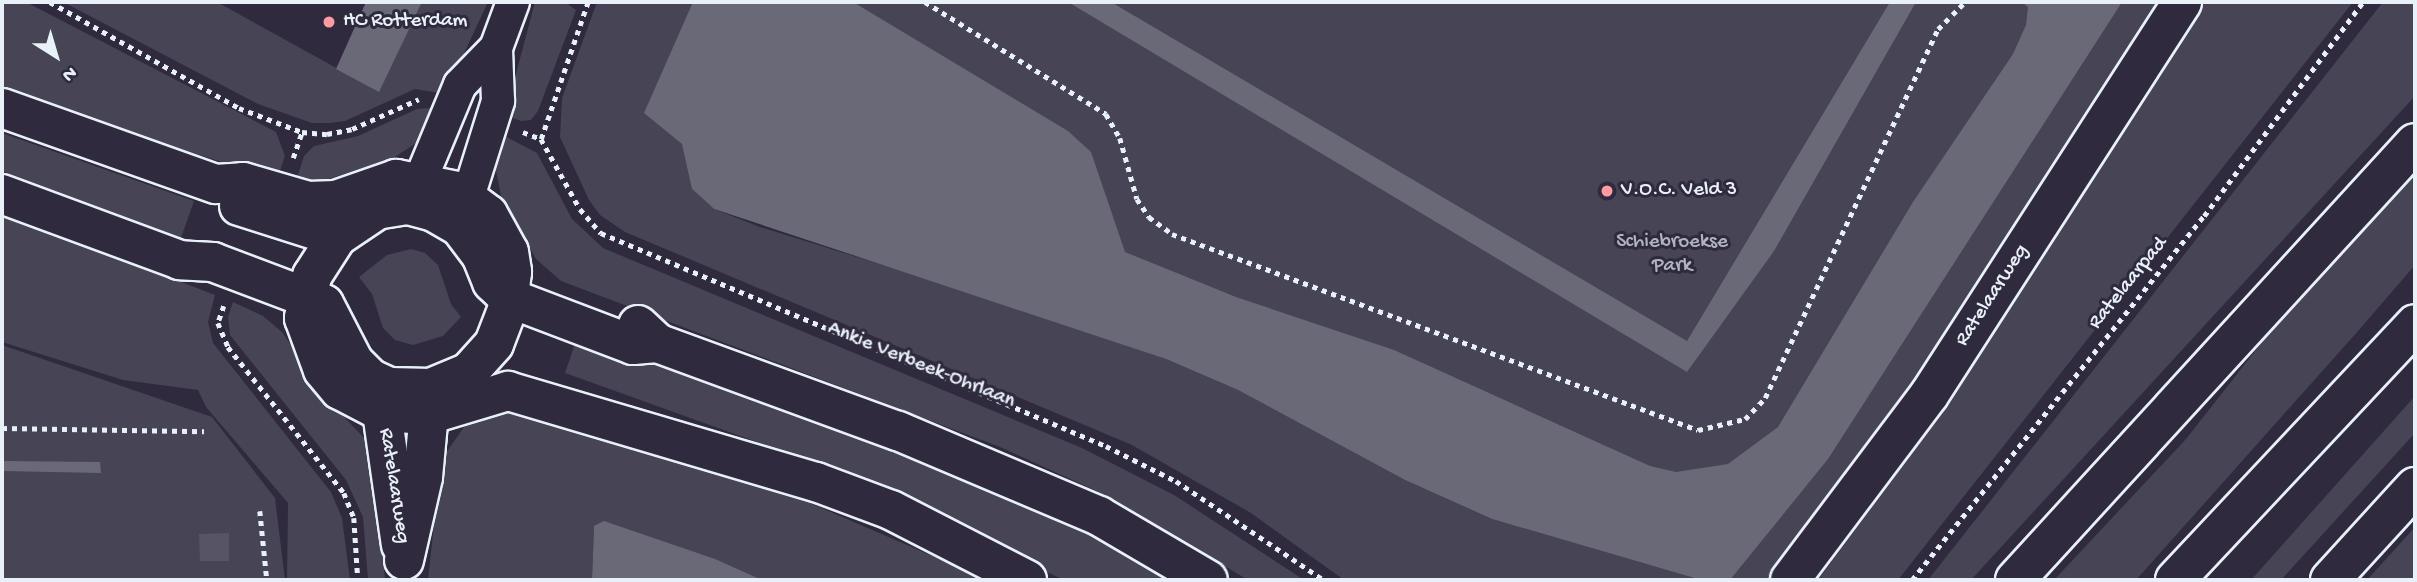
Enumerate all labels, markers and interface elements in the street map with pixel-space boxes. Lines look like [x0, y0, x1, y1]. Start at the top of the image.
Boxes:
place label: HC Rotterdam [343, 9, 468, 35]
marker: HC Rotterdam [321, 14, 337, 30]
north arrow [21, 21, 91, 91]
text: N [57, 60, 81, 86]
place label: V.O.C. Veld 3 [1621, 178, 1737, 204]
marker: V.O.C. Veld 3 [1599, 183, 1615, 199]
park label: Schiebroekse Park [1616, 230, 1728, 280]
street label: Ratelaarpad [2084, 233, 2174, 335]
street label: Ratelaarweg [1951, 240, 2035, 352]
street label: Ankie Verbeek-Ohrlaan [824, 317, 1018, 415]
street label: Ratelaarweg [371, 426, 415, 546]

